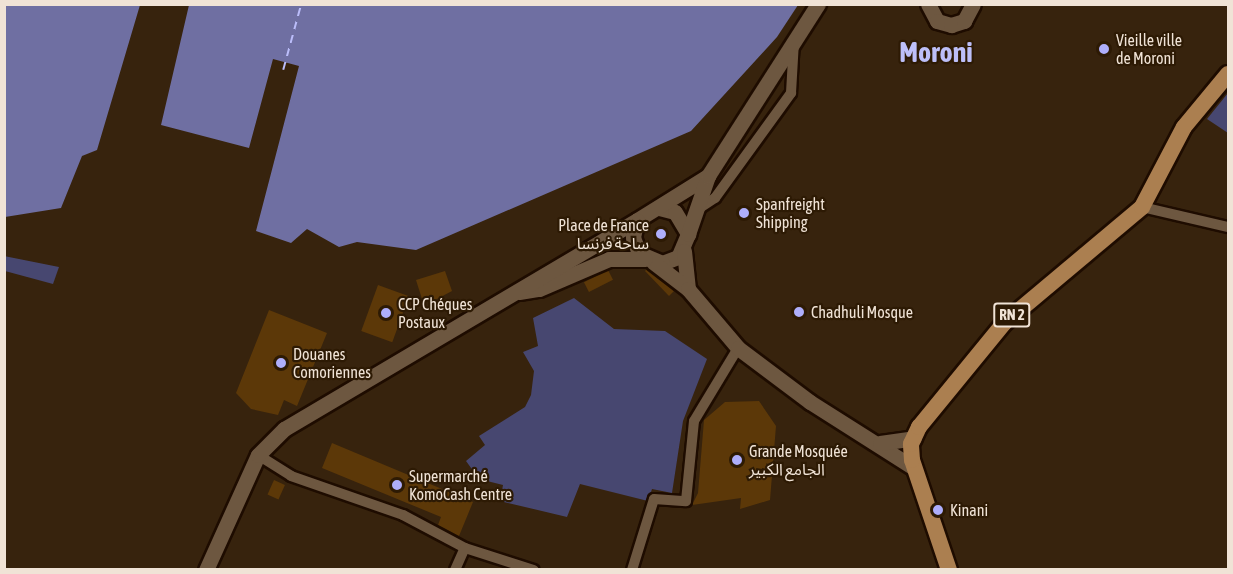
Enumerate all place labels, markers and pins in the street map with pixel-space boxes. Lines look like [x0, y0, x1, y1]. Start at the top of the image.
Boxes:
place label: Vieille ville de Moroni [1116, 30, 1182, 68]
marker: Vieille ville de Moroni [1097, 42, 1111, 56]
place label: Spanfreight Shipping [756, 194, 825, 232]
marker: Spanfreight Shipping [737, 206, 751, 220]
place label: Place de France ساحة فرنسا [558, 215, 649, 253]
marker: Place de France ساحة فرنسا [654, 227, 668, 241]
place label: CCP Chéques Postaux [398, 294, 472, 332]
place label: Chadhuli Mosque [811, 302, 913, 322]
marker: Chadhuli Mosque [792, 305, 806, 319]
marker: CCP Chéques Postaux [379, 306, 393, 320]
place label: Douanes Comoriennes [293, 344, 371, 382]
marker: Douanes Comoriennes [274, 356, 288, 370]
place label: Grande Mosquée الجامع الكبير [749, 441, 848, 479]
marker: Grande Mosquée الجامع الكبير [730, 453, 744, 467]
place label: Supermarché KomoCash Centre [409, 466, 512, 504]
marker: Supermarché KomoCash Centre [390, 478, 404, 492]
place label: Kinani [950, 500, 988, 520]
marker: Kinani [931, 503, 945, 517]

